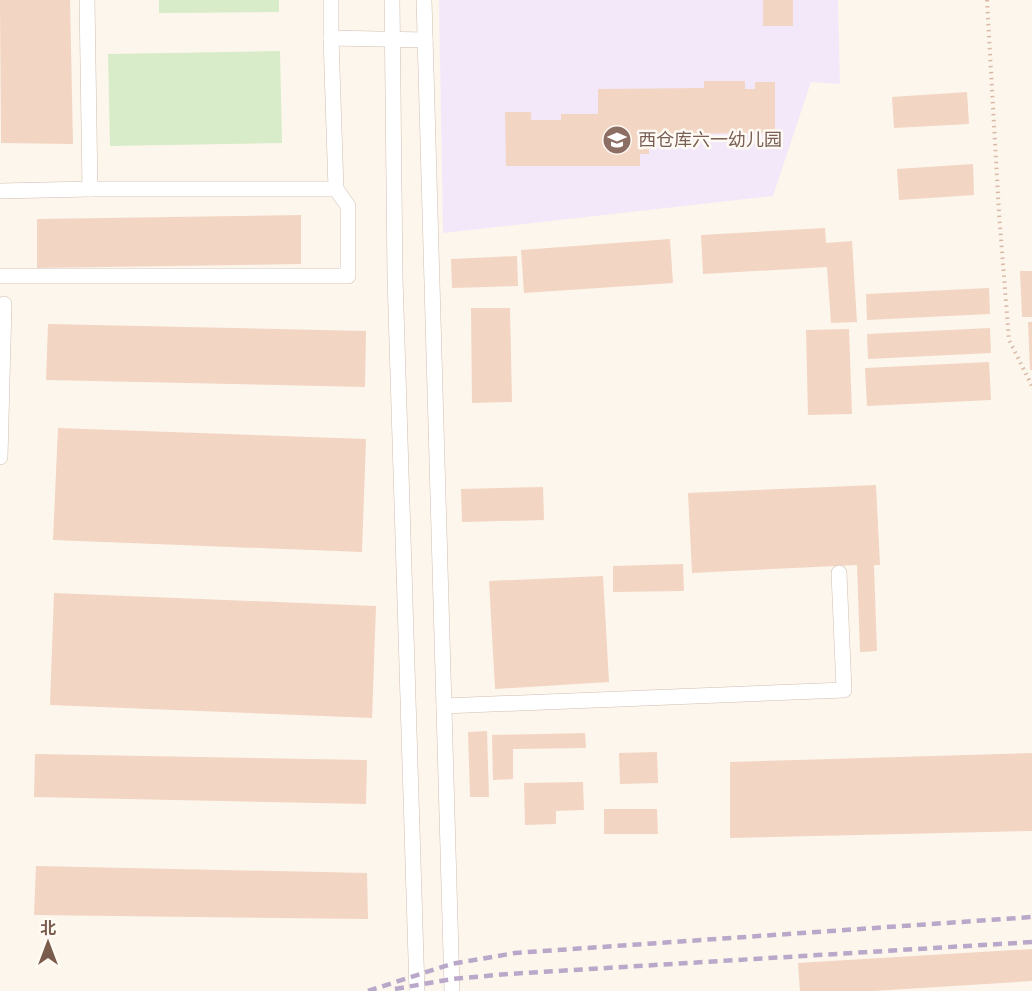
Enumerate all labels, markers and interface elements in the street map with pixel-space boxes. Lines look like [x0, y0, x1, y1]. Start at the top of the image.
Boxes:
school or university icon: 西仓库六一幼儿园 [601, 124, 633, 156]
place label: 西仓库六一幼儿园 [638, 129, 782, 150]
north arrow [18, 913, 78, 973]
text: 北 [40, 919, 56, 937]

